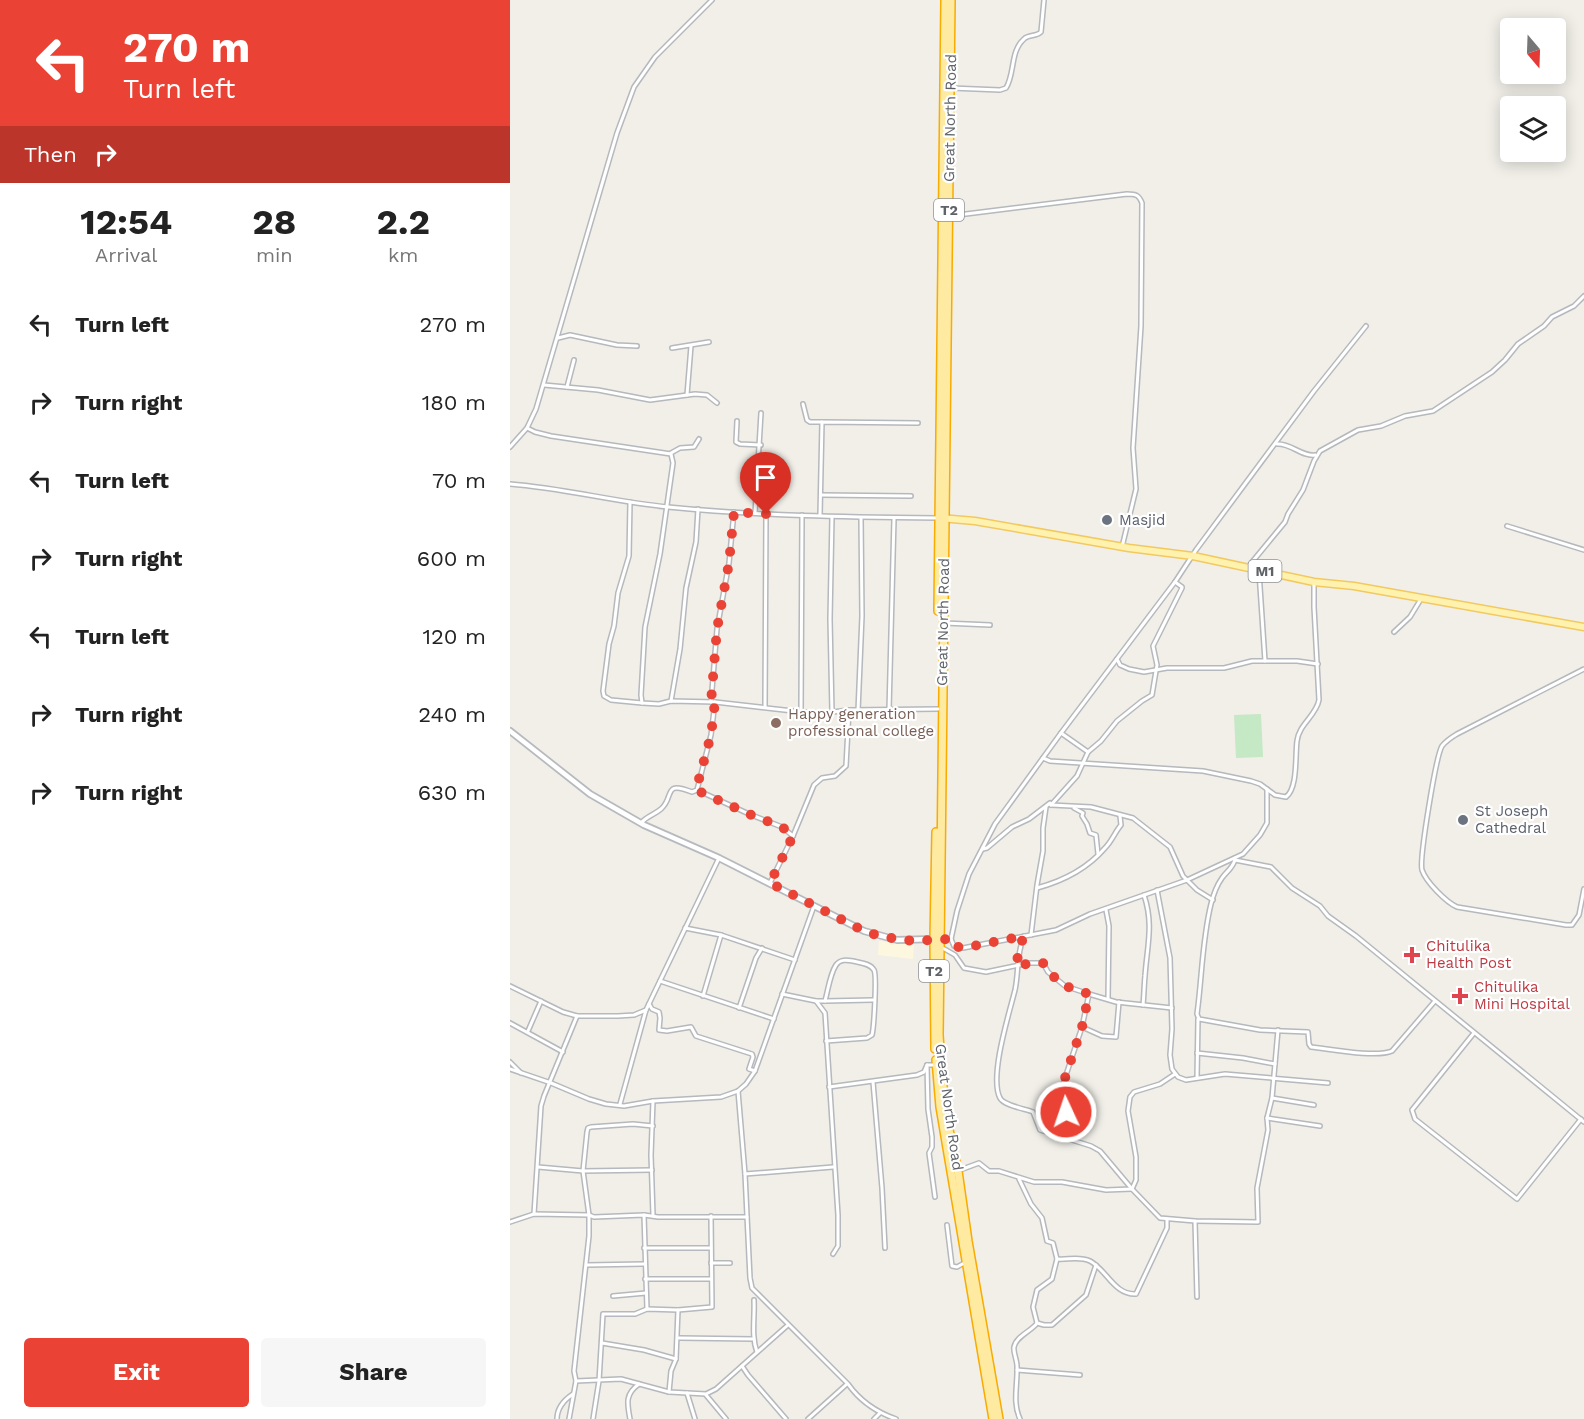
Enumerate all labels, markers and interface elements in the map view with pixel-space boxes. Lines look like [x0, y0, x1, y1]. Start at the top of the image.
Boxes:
north arrow [1500, 18, 1566, 84]
map controls [1500, 18, 1566, 162]
text: 270 m [123, 23, 250, 72]
icon: left [24, 24, 102, 102]
street label: Great North Road [940, 54, 960, 182]
text: Turn left [123, 73, 235, 105]
button: layers [1500, 96, 1566, 162]
icon: right [89, 138, 122, 171]
text: Then [24, 142, 77, 167]
road number: T2 [934, 199, 964, 221]
text: 12:54 [80, 201, 172, 243]
text: 28 [252, 201, 296, 243]
text: 2.2 [377, 201, 430, 243]
text: Arrival [95, 243, 157, 267]
text: min [256, 243, 293, 267]
text: km [388, 243, 418, 267]
icon: left [24, 308, 57, 341]
text: Turn left [75, 312, 169, 337]
text: 270 m [420, 312, 486, 337]
icon: right [24, 386, 57, 419]
text: Turn right [75, 390, 182, 415]
text: 180 m [422, 390, 486, 415]
pin [740, 452, 791, 514]
icon: arrive [749, 461, 782, 494]
icon: left [24, 464, 57, 497]
text: Turn left [75, 468, 169, 493]
text: 70 m [432, 468, 486, 493]
place label: Masjid [1119, 511, 1166, 529]
marker: Masjid [1100, 513, 1114, 527]
icon: right [24, 542, 57, 575]
text: Turn right [75, 546, 182, 571]
text: 600 m [417, 546, 486, 571]
street label: Great North Road [933, 558, 953, 686]
road number: M1 [1248, 560, 1281, 582]
icon: left [24, 620, 57, 653]
text: Turn left [75, 624, 169, 649]
text: 120 m [422, 624, 486, 649]
icon: right [24, 698, 57, 731]
text: Turn right [75, 702, 182, 727]
text: 240 m [418, 702, 486, 727]
place label: Happy generation professional college [788, 705, 934, 740]
marker: Happy generation professional college [769, 716, 783, 730]
icon: right [24, 776, 57, 809]
text: Turn right [75, 780, 182, 805]
text: 630 m [418, 780, 486, 805]
place label: St Joseph Cathedral [1475, 802, 1548, 837]
marker: St Joseph Cathedral [1456, 813, 1470, 827]
place label: Chitulika Health Post [1426, 937, 1512, 972]
marker: Chitulika Health Post [1403, 946, 1421, 964]
road number: T2 [919, 960, 949, 982]
place label: Chitulika Mini Hospital [1474, 978, 1570, 1013]
marker: Chitulika Mini Hospital [1451, 987, 1469, 1005]
street label: Great North Road [931, 1042, 967, 1172]
position arrow [1034, 1080, 1098, 1144]
button: Exit [24, 1338, 249, 1407]
button: Share [261, 1338, 486, 1407]

